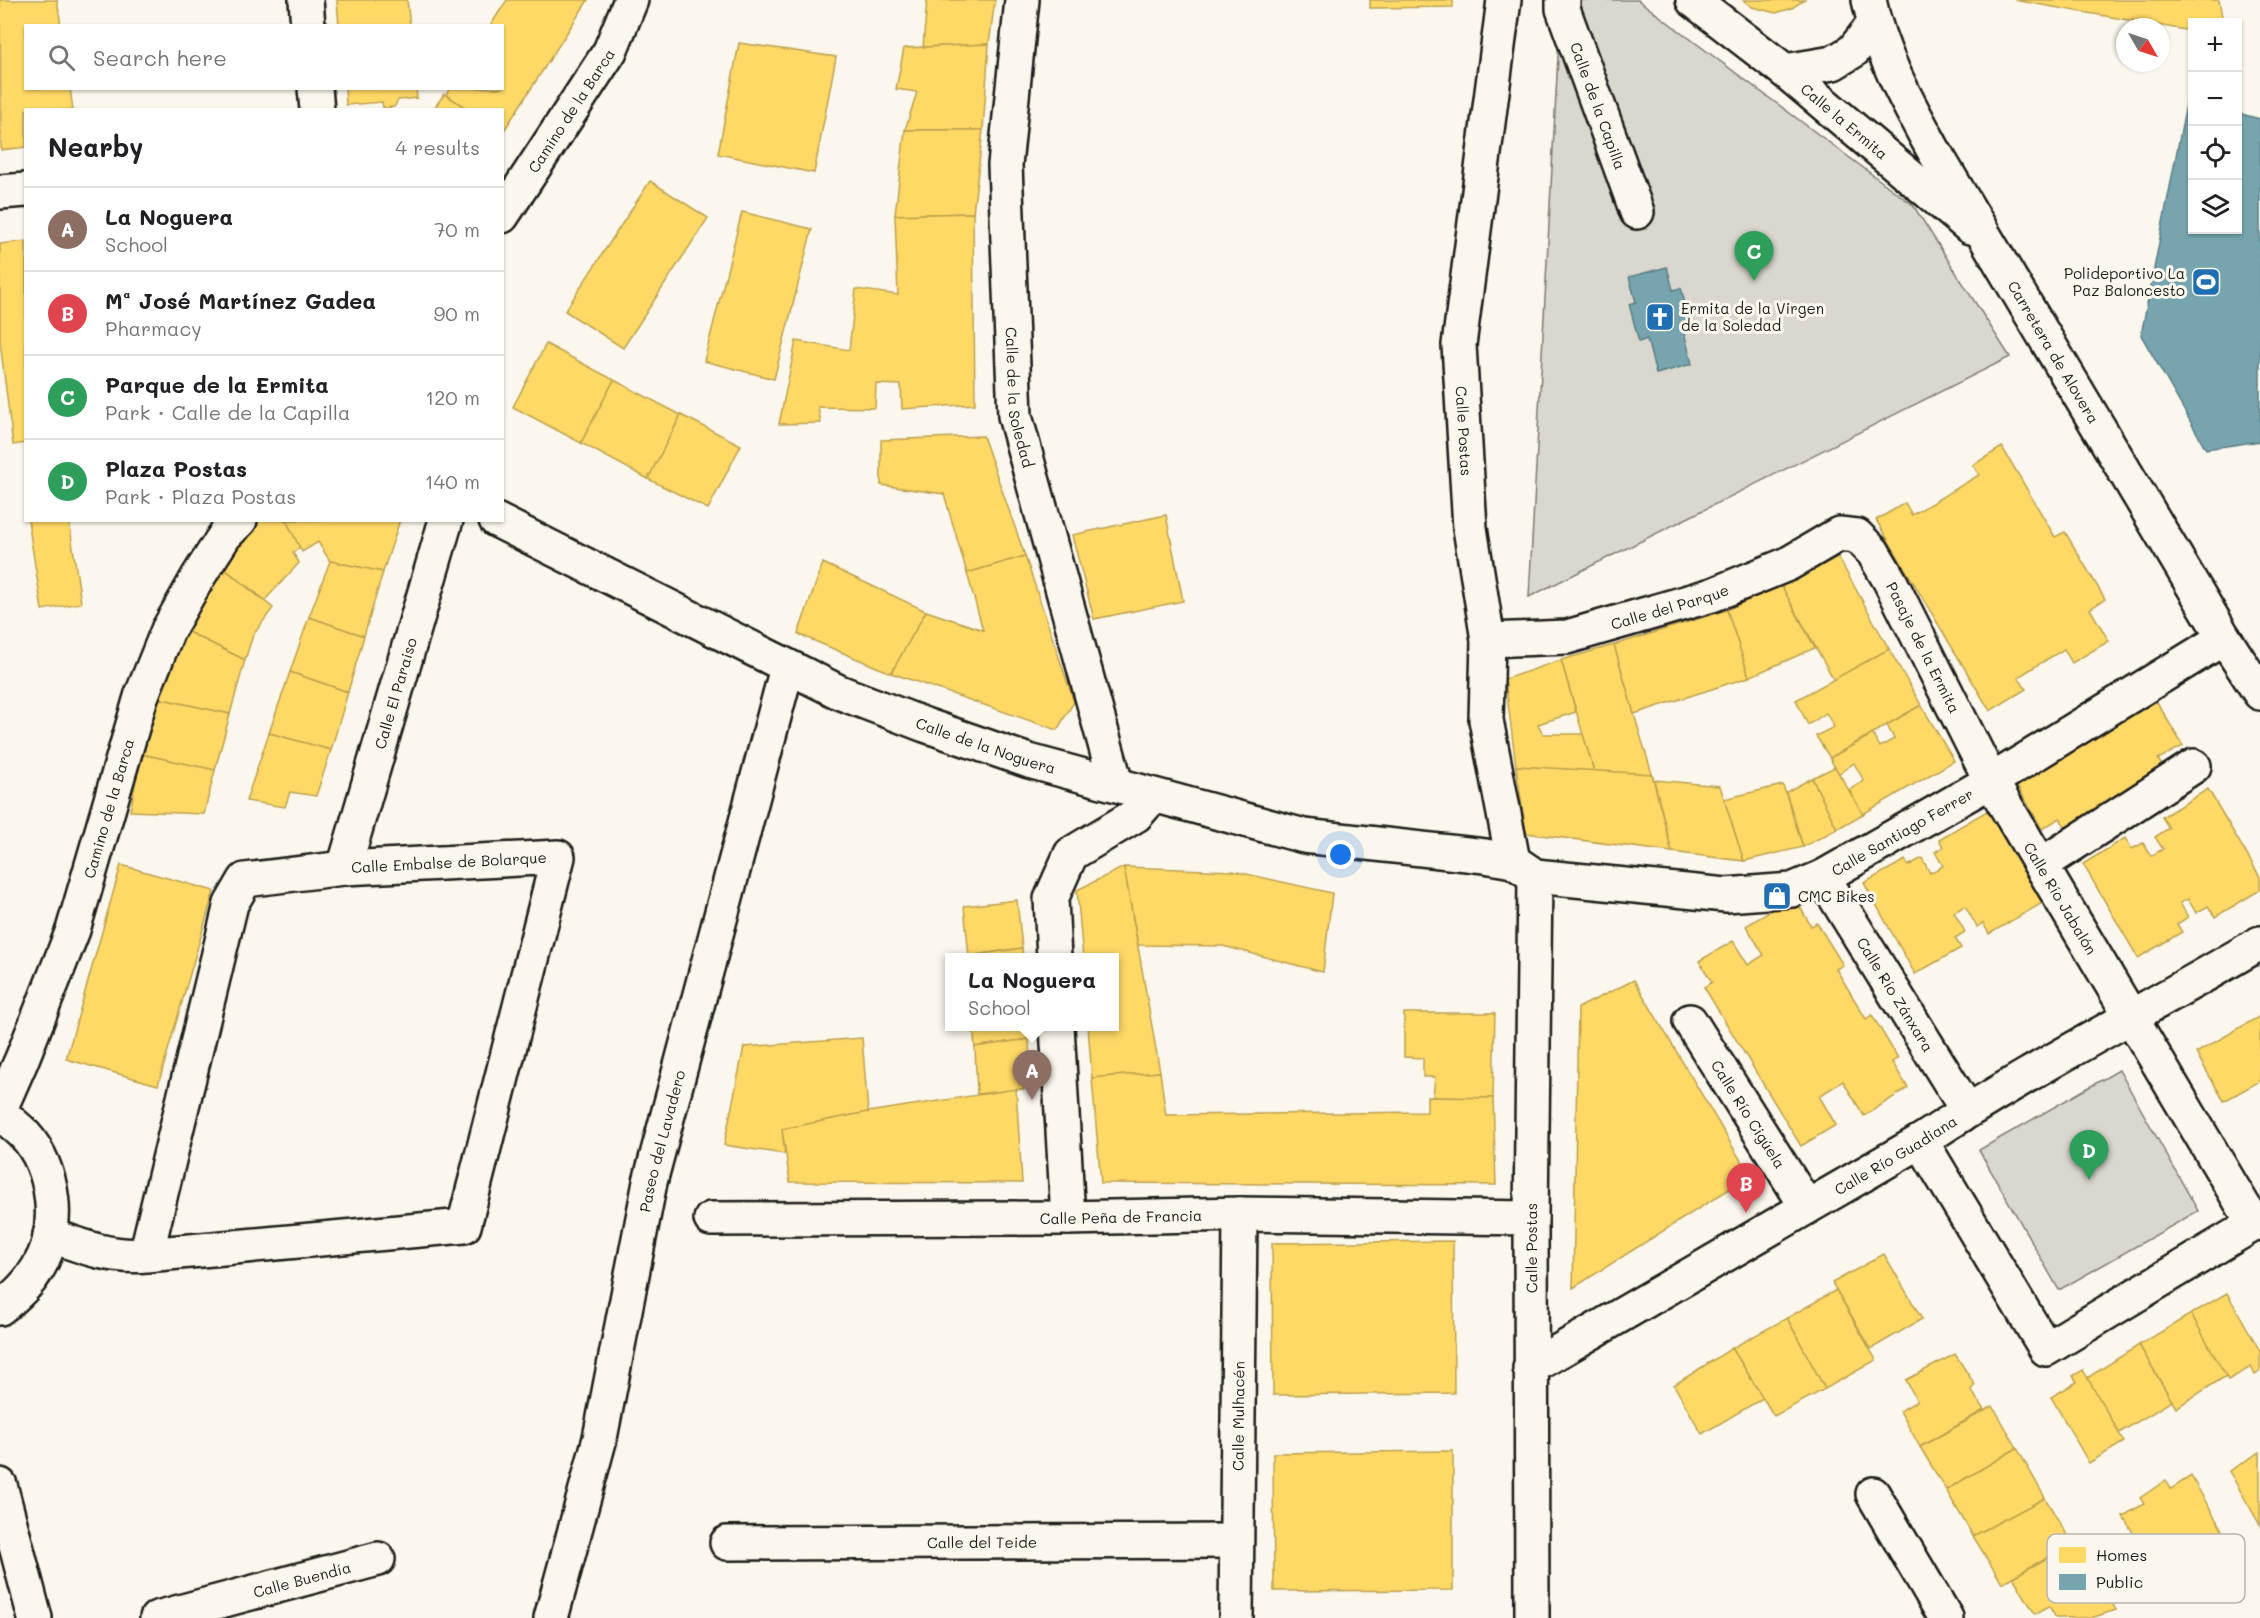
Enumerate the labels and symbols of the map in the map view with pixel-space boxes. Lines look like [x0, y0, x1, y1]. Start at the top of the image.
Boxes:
north arrow [2116, 18, 2170, 72]
street label: Calle de la Capilla [1566, 39, 1631, 172]
street label: Camino de la Barca [523, 45, 619, 177]
street label: Calle la Ermita [1797, 79, 1892, 164]
pin: C [1734, 232, 1774, 281]
place label: Polideportivo La Paz Baloncesto [2064, 263, 2185, 300]
sports icon: Polideportivo La Paz Baloncesto [2190, 266, 2222, 298]
street label: Carretera de Alovera [2003, 277, 2104, 427]
place label: Ermita de la Virgen de la Soledad [1681, 298, 1824, 335]
church icon: Ermita de la Virgen de la Soledad [1644, 301, 1676, 333]
street label: Calle de la Soledad [1001, 327, 1039, 470]
street label: Calle Postas [1451, 385, 1477, 477]
street label: Pasaje de la Ermita [1882, 578, 1965, 716]
street label: Calle del Parque [1608, 579, 1732, 634]
street label: Calle El Paraiso [369, 635, 421, 751]
street label: Calle de la Noguera [913, 712, 1058, 778]
street label: Camino de la Barca [79, 736, 138, 881]
street label: Calle Santiago Ferrer [1828, 783, 1977, 880]
street label: Calle Río Jabalón [2020, 838, 2102, 958]
your location [1326, 840, 1355, 869]
street label: Calle Embalse de Bolarque [351, 847, 547, 877]
shop icon: CMC Bikes [1761, 880, 1793, 912]
place label: CMC Bikes [1798, 886, 1875, 906]
street label: Calle Río Zánxara [1852, 933, 1939, 1056]
pin: A [1012, 1050, 1052, 1100]
street label: Calle Río Cigúela [1707, 1056, 1790, 1172]
street label: Paseo del Lavadero [634, 1068, 689, 1214]
street label: Calle Río Guadiana [1830, 1111, 1961, 1199]
pin: D [2070, 1130, 2108, 1180]
pin: B [1726, 1164, 1766, 1213]
street label: Calle Postas [1521, 1203, 1541, 1293]
street label: Calle Peña de Francia [1040, 1205, 1203, 1228]
street label: Calle Mulhacén [1227, 1361, 1249, 1471]
street label: Calle del Teide [927, 1532, 1037, 1552]
legend [2047, 1534, 2245, 1603]
text: Homes [2096, 1544, 2147, 1565]
street label: Calle Buendía [251, 1557, 353, 1602]
text: Public [2096, 1571, 2143, 1592]

